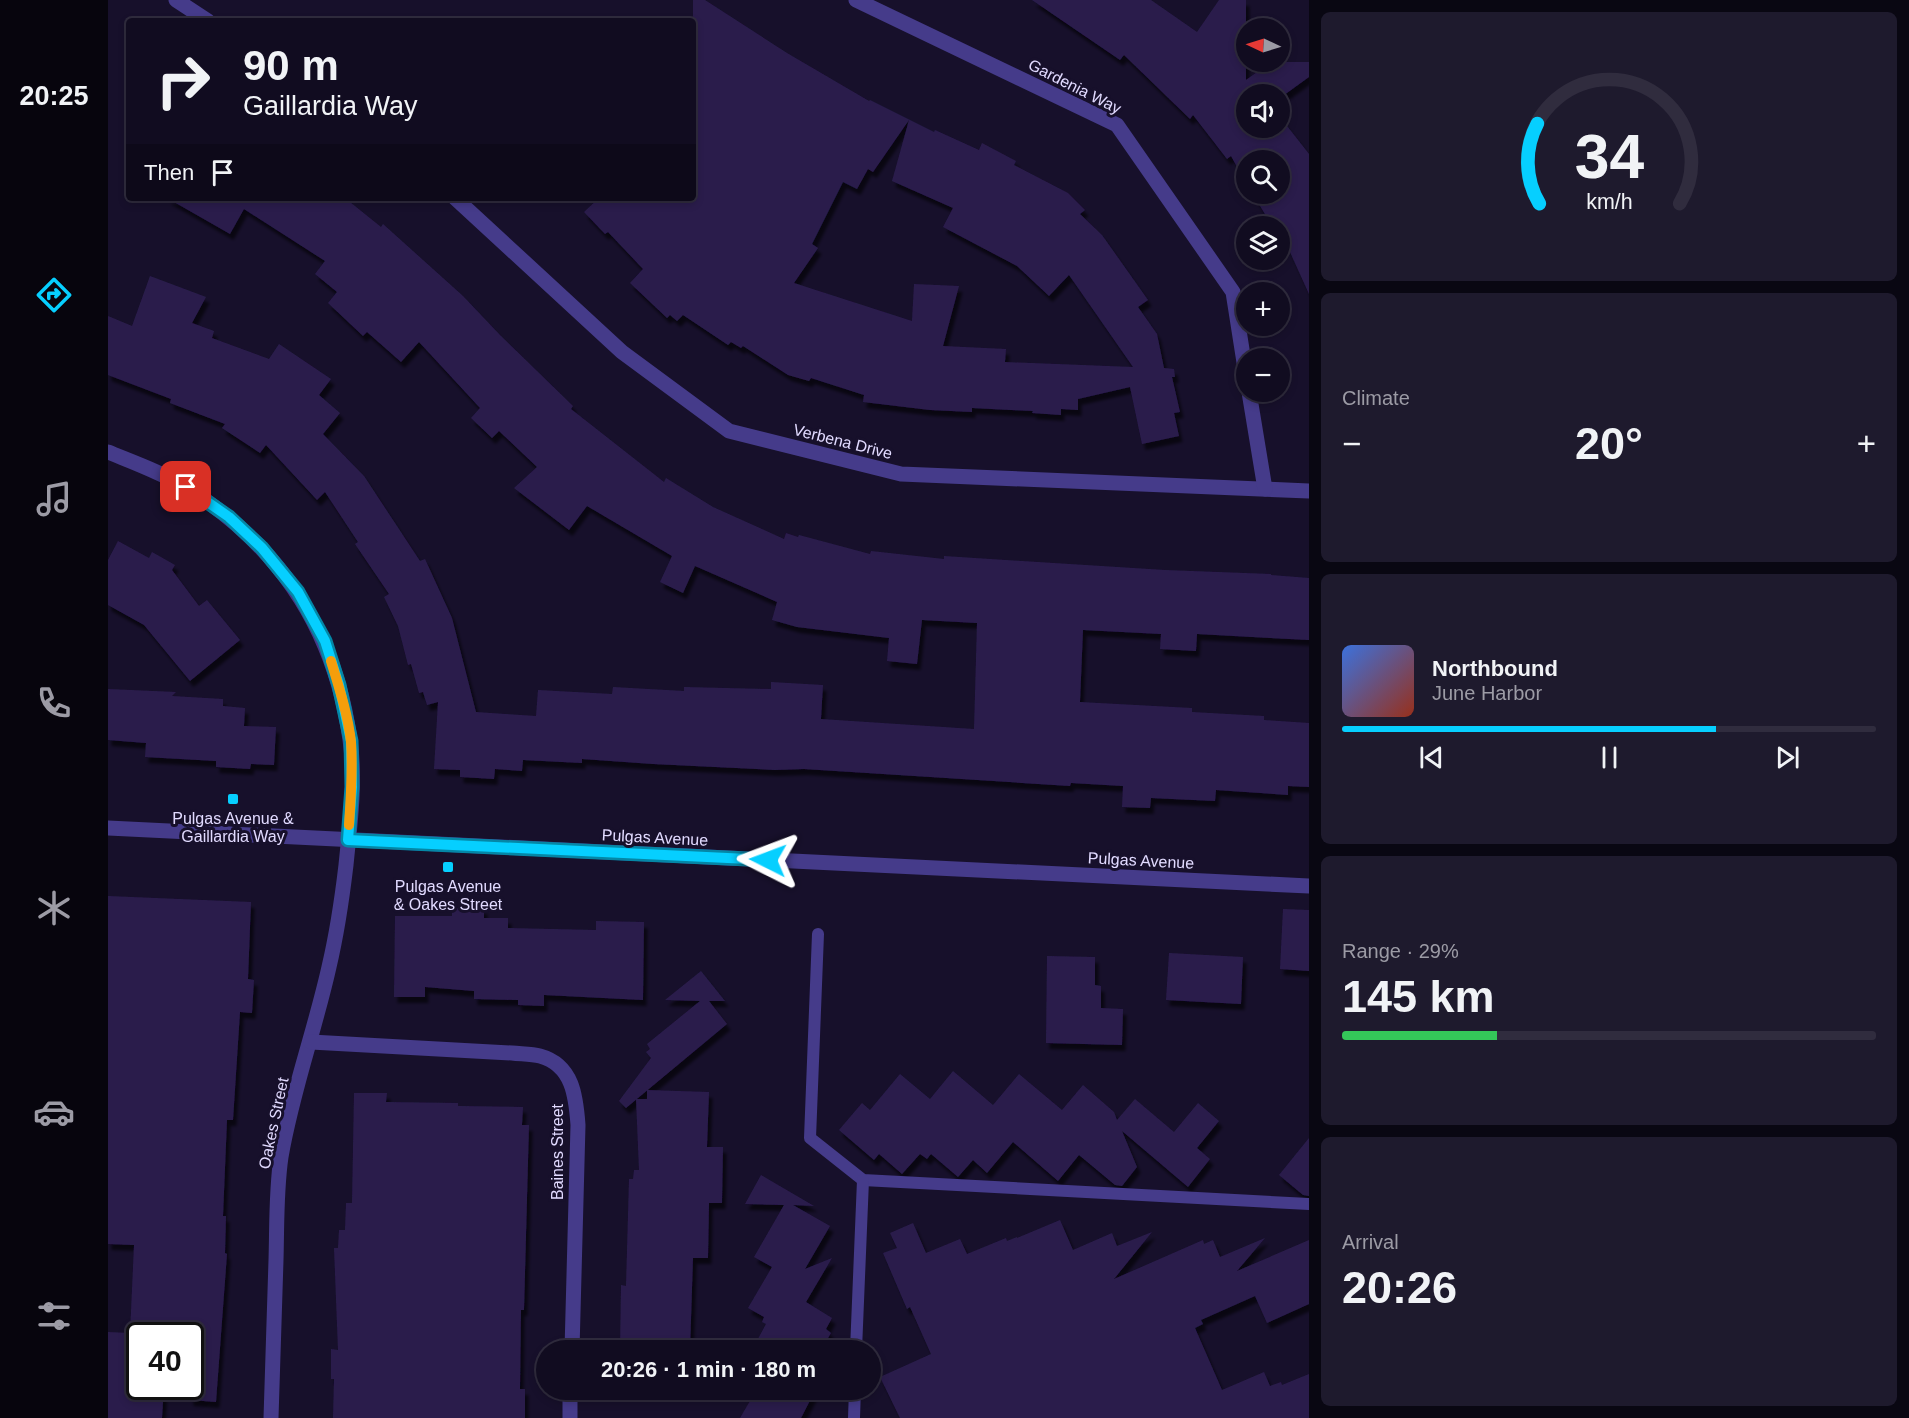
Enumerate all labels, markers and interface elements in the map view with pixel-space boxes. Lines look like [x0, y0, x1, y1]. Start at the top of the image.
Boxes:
north arrow [1236, 18, 1290, 72]
map controls [1236, 18, 1290, 402]
icon: right [144, 42, 222, 120]
text: 90 m [243, 42, 339, 89]
street label: Gardenia Way [1026, 56, 1124, 117]
text: 20:25 [19, 81, 89, 111]
button: sound [1236, 84, 1290, 138]
text: Gaillardia Way [243, 91, 418, 121]
text: 34 [1574, 122, 1644, 191]
button: search [1236, 150, 1290, 204]
icon: arrive [206, 156, 239, 189]
text: Then [144, 160, 194, 185]
text: km/h [1586, 190, 1632, 214]
button: layers [1236, 216, 1290, 270]
icon: directions [33, 274, 75, 316]
button: + [1236, 282, 1290, 336]
button: − [1236, 348, 1290, 402]
text: Climate [1342, 387, 1410, 409]
text: 20° [1575, 418, 1643, 469]
street label: Verbena Drive [792, 421, 894, 462]
text: − [1342, 425, 1361, 462]
text: + [1857, 425, 1876, 462]
pin [160, 461, 211, 512]
icon: arrive [169, 470, 202, 503]
icon: music [33, 478, 75, 520]
text: Northbound [1432, 656, 1558, 681]
icon: phone [33, 682, 75, 724]
text: June Harbor [1432, 682, 1542, 704]
icon: previous [1415, 741, 1448, 774]
icon: pause [1593, 741, 1626, 774]
icon: next [1771, 741, 1804, 774]
marker: Pulgas Avenue & Gaillardia Way [226, 792, 240, 806]
place label: Pulgas Avenue & Gaillardia Way [172, 810, 294, 845]
street label: Pulgas Avenue [601, 826, 709, 849]
position arrow [736, 828, 800, 892]
street label: Pulgas Avenue [1087, 849, 1195, 872]
marker: Pulgas Avenue & Oakes Street [441, 860, 455, 874]
place label: Pulgas Avenue & Oakes Street [394, 878, 503, 913]
icon: climate [33, 887, 75, 929]
text: Range · 29% [1342, 940, 1459, 962]
text: 145 km [1342, 971, 1495, 1022]
street label: Oakes Street [255, 1075, 292, 1171]
icon: car [33, 1091, 75, 1133]
street label: Baines Street [549, 1103, 566, 1200]
text: Arrival [1342, 1231, 1399, 1253]
text: 20:26 [1342, 1262, 1457, 1313]
icon: filters [33, 1295, 75, 1337]
speed limit sign: 40 [126, 1322, 204, 1400]
text: 20:26 · 1 min · 180 m [601, 1357, 816, 1382]

